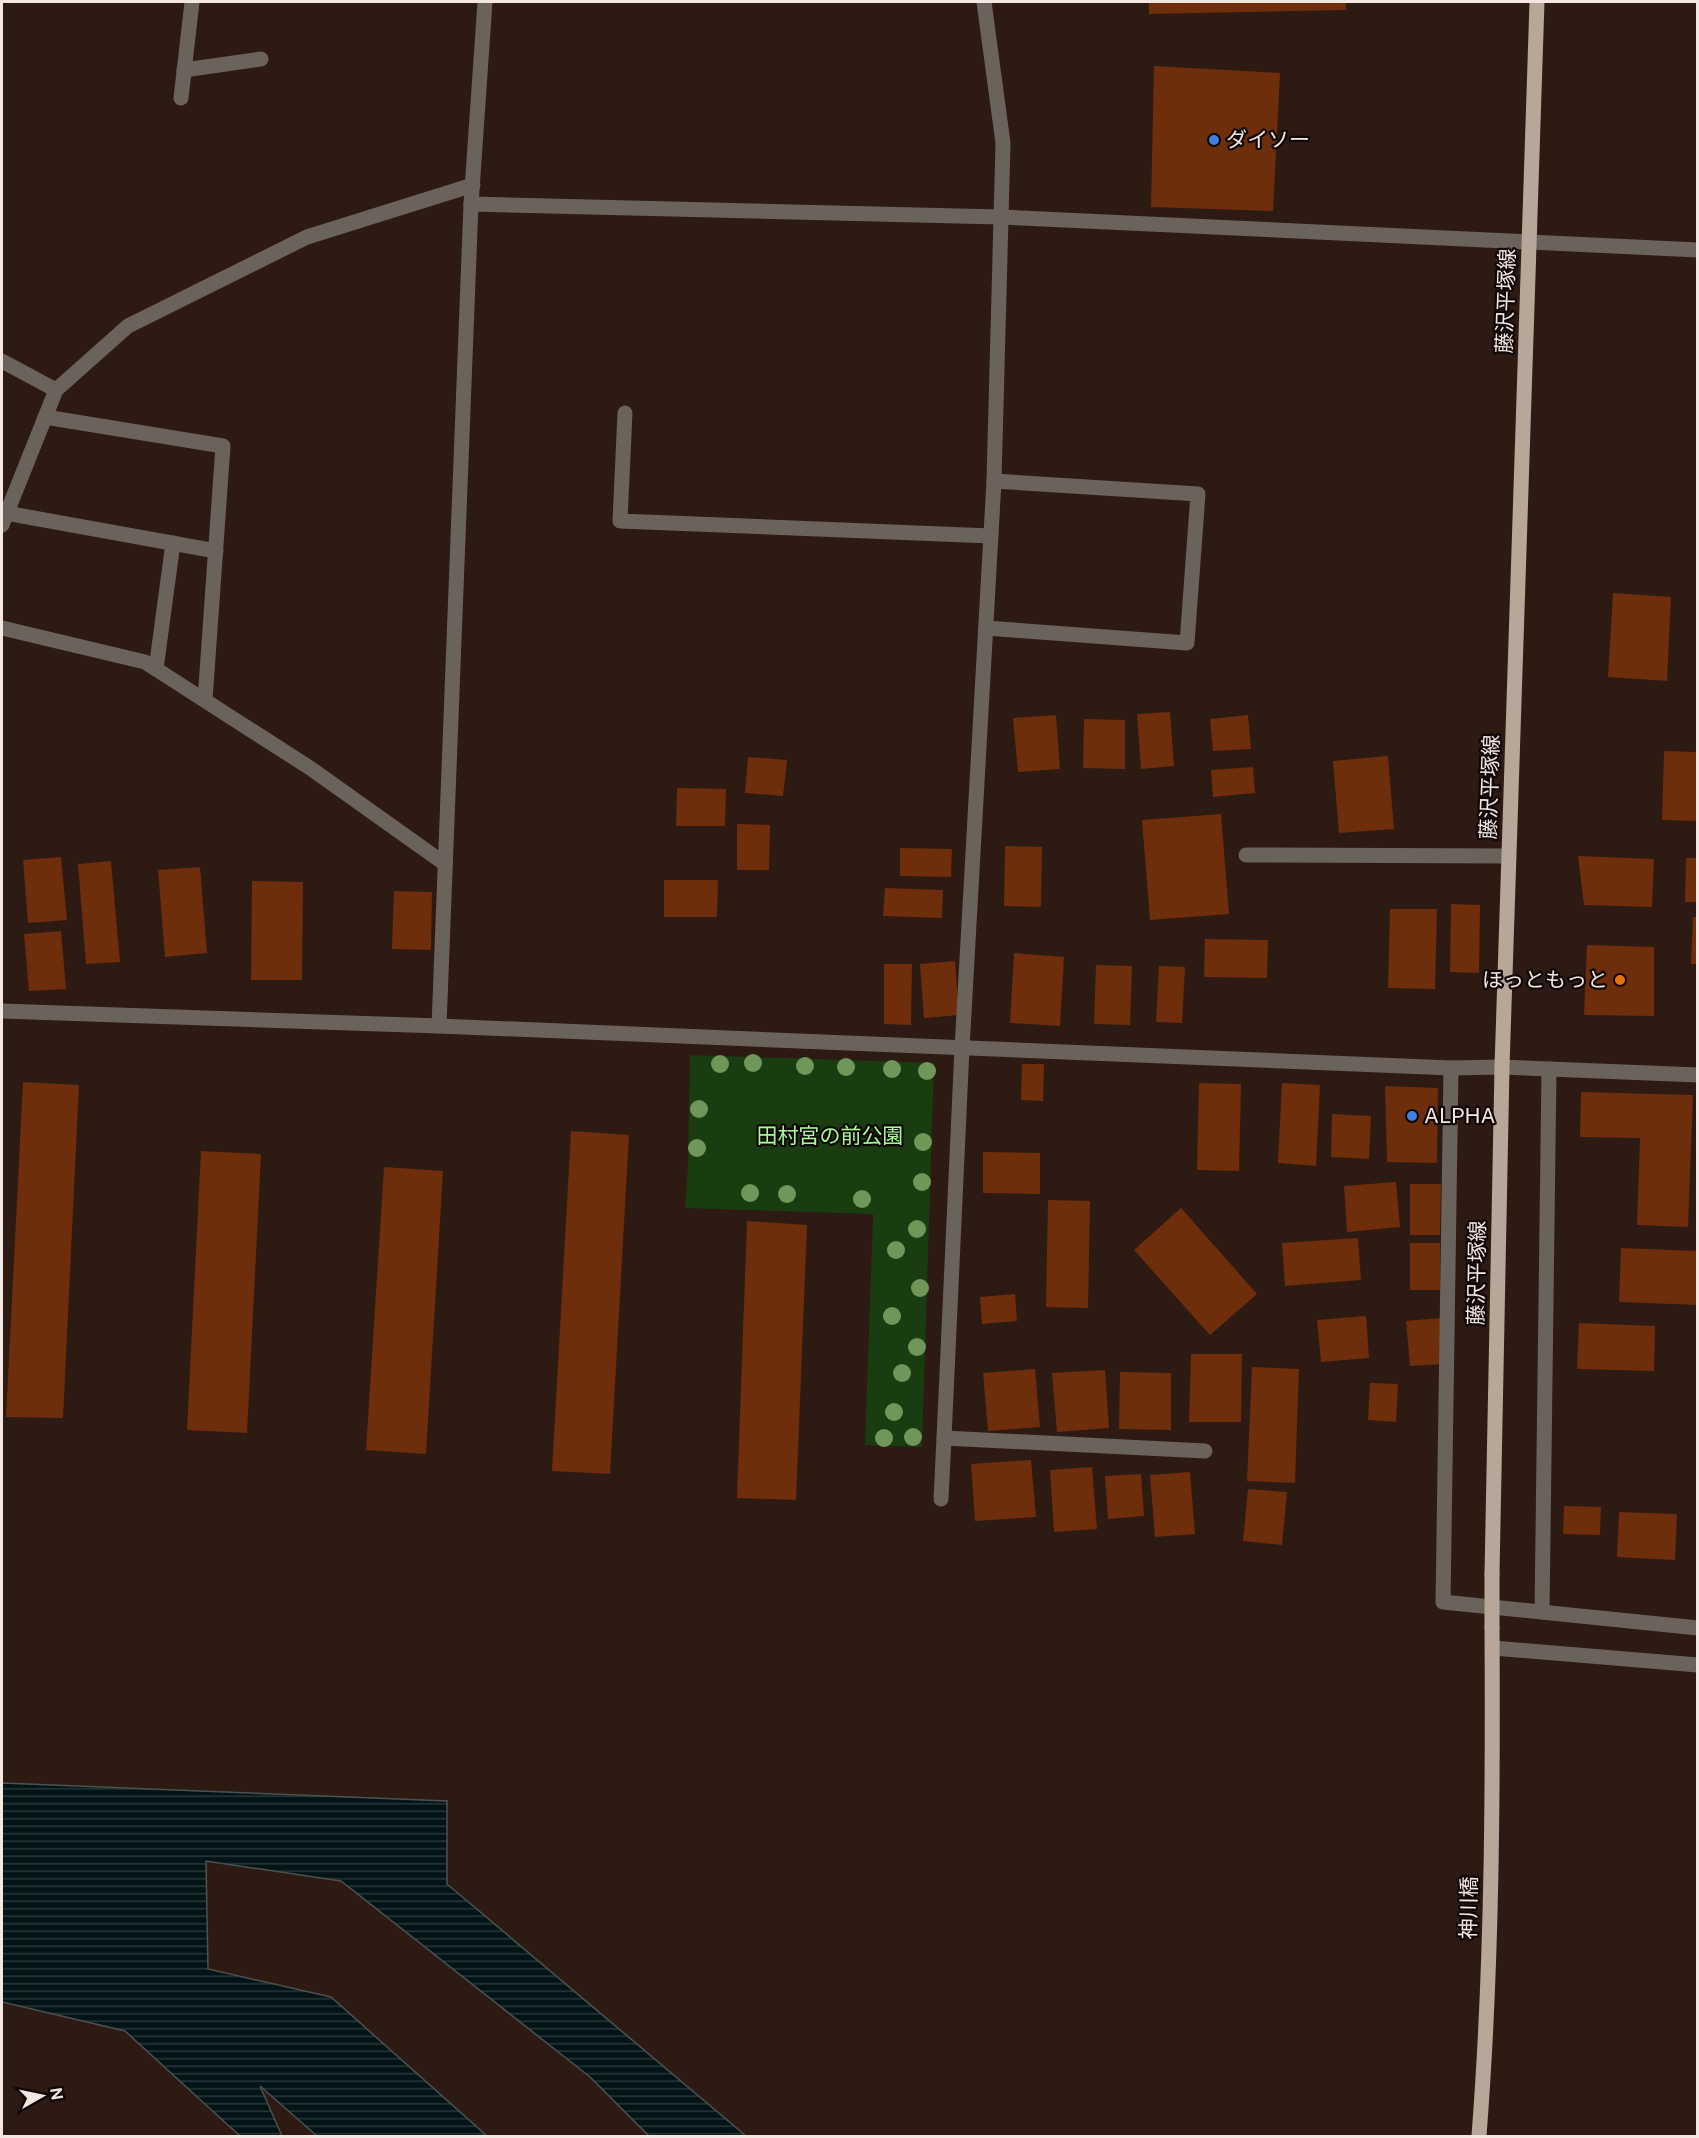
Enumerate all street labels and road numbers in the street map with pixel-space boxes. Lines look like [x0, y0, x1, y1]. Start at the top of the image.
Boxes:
street label: 藤沢平塚線 [1491, 248, 1520, 354]
street label: 藤沢平塚線 [1475, 734, 1504, 840]
street label: 藤沢平塚線 [1463, 1220, 1490, 1326]
street label: 神川橋 [1455, 1876, 1482, 1940]

